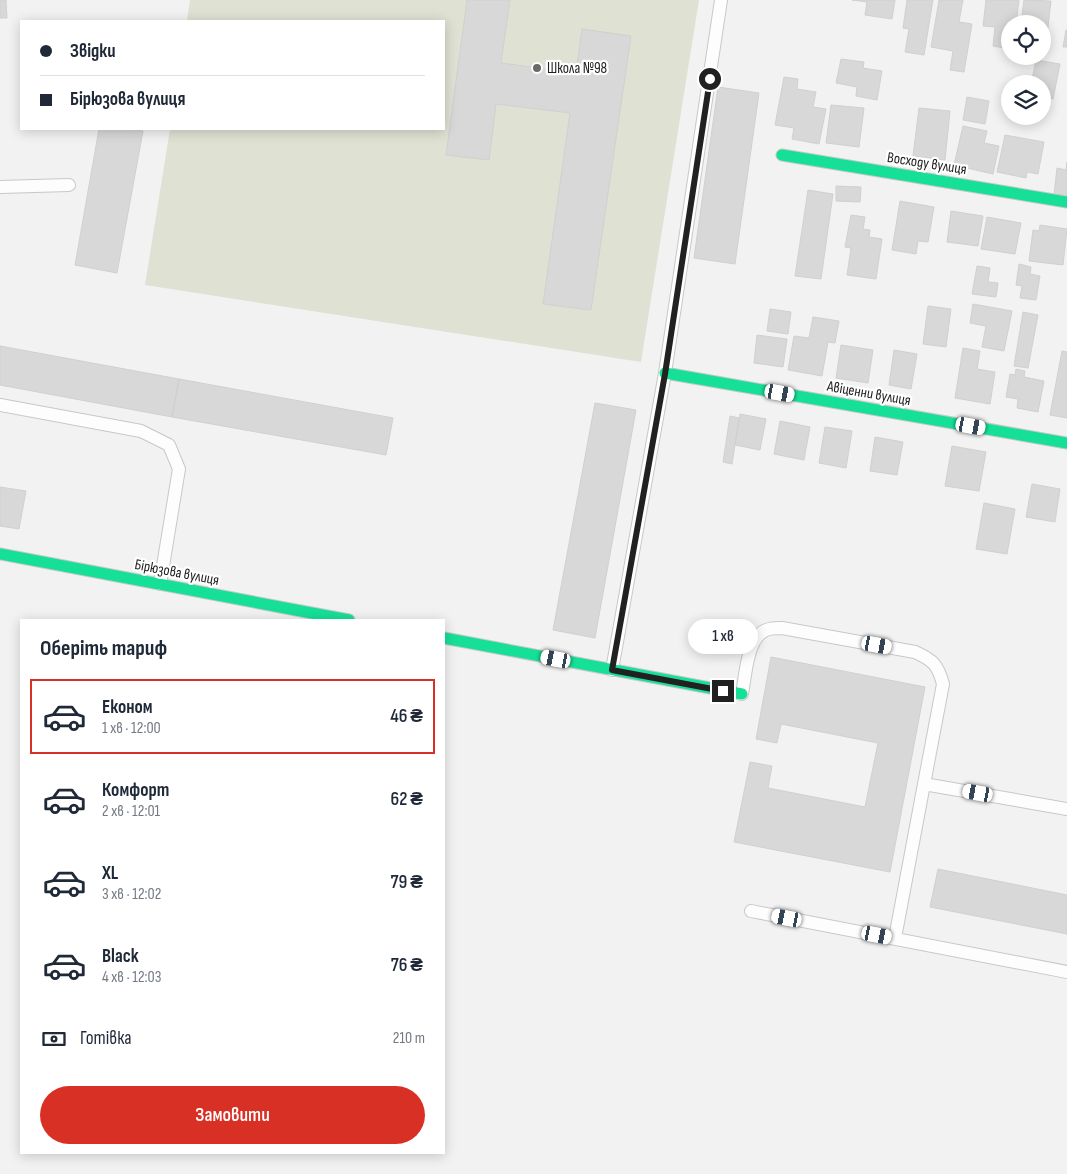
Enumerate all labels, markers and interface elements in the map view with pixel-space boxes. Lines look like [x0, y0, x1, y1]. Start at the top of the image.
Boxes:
map controls [1001, 15, 1051, 125]
button: locate [1001, 15, 1051, 65]
text: Звідки [70, 40, 116, 63]
place label: Школа №98 [547, 59, 607, 78]
marker: Школа №98 [531, 62, 543, 74]
route start [699, 68, 721, 90]
button: layers [1001, 75, 1051, 125]
text: Бірюзова вулиця [70, 88, 185, 111]
street label: Восходу вулиця [886, 148, 968, 179]
street label: Авіценни вулиця [825, 377, 912, 410]
car [763, 383, 796, 403]
car [954, 416, 987, 436]
street label: Бірюзова вулиця [133, 555, 221, 590]
callout: 1 хв [688, 618, 758, 654]
text: 1 хв [712, 627, 734, 646]
text: Оберіть тариф [40, 635, 167, 662]
car [860, 635, 893, 655]
car [539, 649, 572, 669]
route end [712, 680, 734, 702]
icon: car [42, 694, 87, 739]
text: Економ [102, 696, 153, 719]
text: 46 ₴ [390, 705, 423, 728]
text: 1 хв · 12:00 [102, 719, 161, 738]
icon: car [42, 777, 87, 822]
text: Комфорт [102, 779, 169, 802]
car [961, 783, 994, 803]
text: 62 ₴ [390, 788, 423, 811]
text: 2 хв · 12:01 [102, 802, 160, 821]
icon: car [42, 860, 87, 905]
text: XL [102, 862, 118, 885]
text: 79 ₴ [391, 871, 423, 894]
text: 3 хв · 12:02 [102, 885, 161, 904]
car [770, 908, 803, 928]
car [860, 925, 893, 945]
icon: car [42, 943, 87, 988]
text: Black [102, 945, 139, 968]
text: 76 ₴ [391, 954, 423, 977]
text: 4 хв · 12:03 [102, 968, 161, 987]
icon: cash [40, 1025, 68, 1053]
text: Готівка [80, 1027, 132, 1050]
text: 210 m [393, 1029, 425, 1048]
button: Замовити [40, 1086, 425, 1144]

